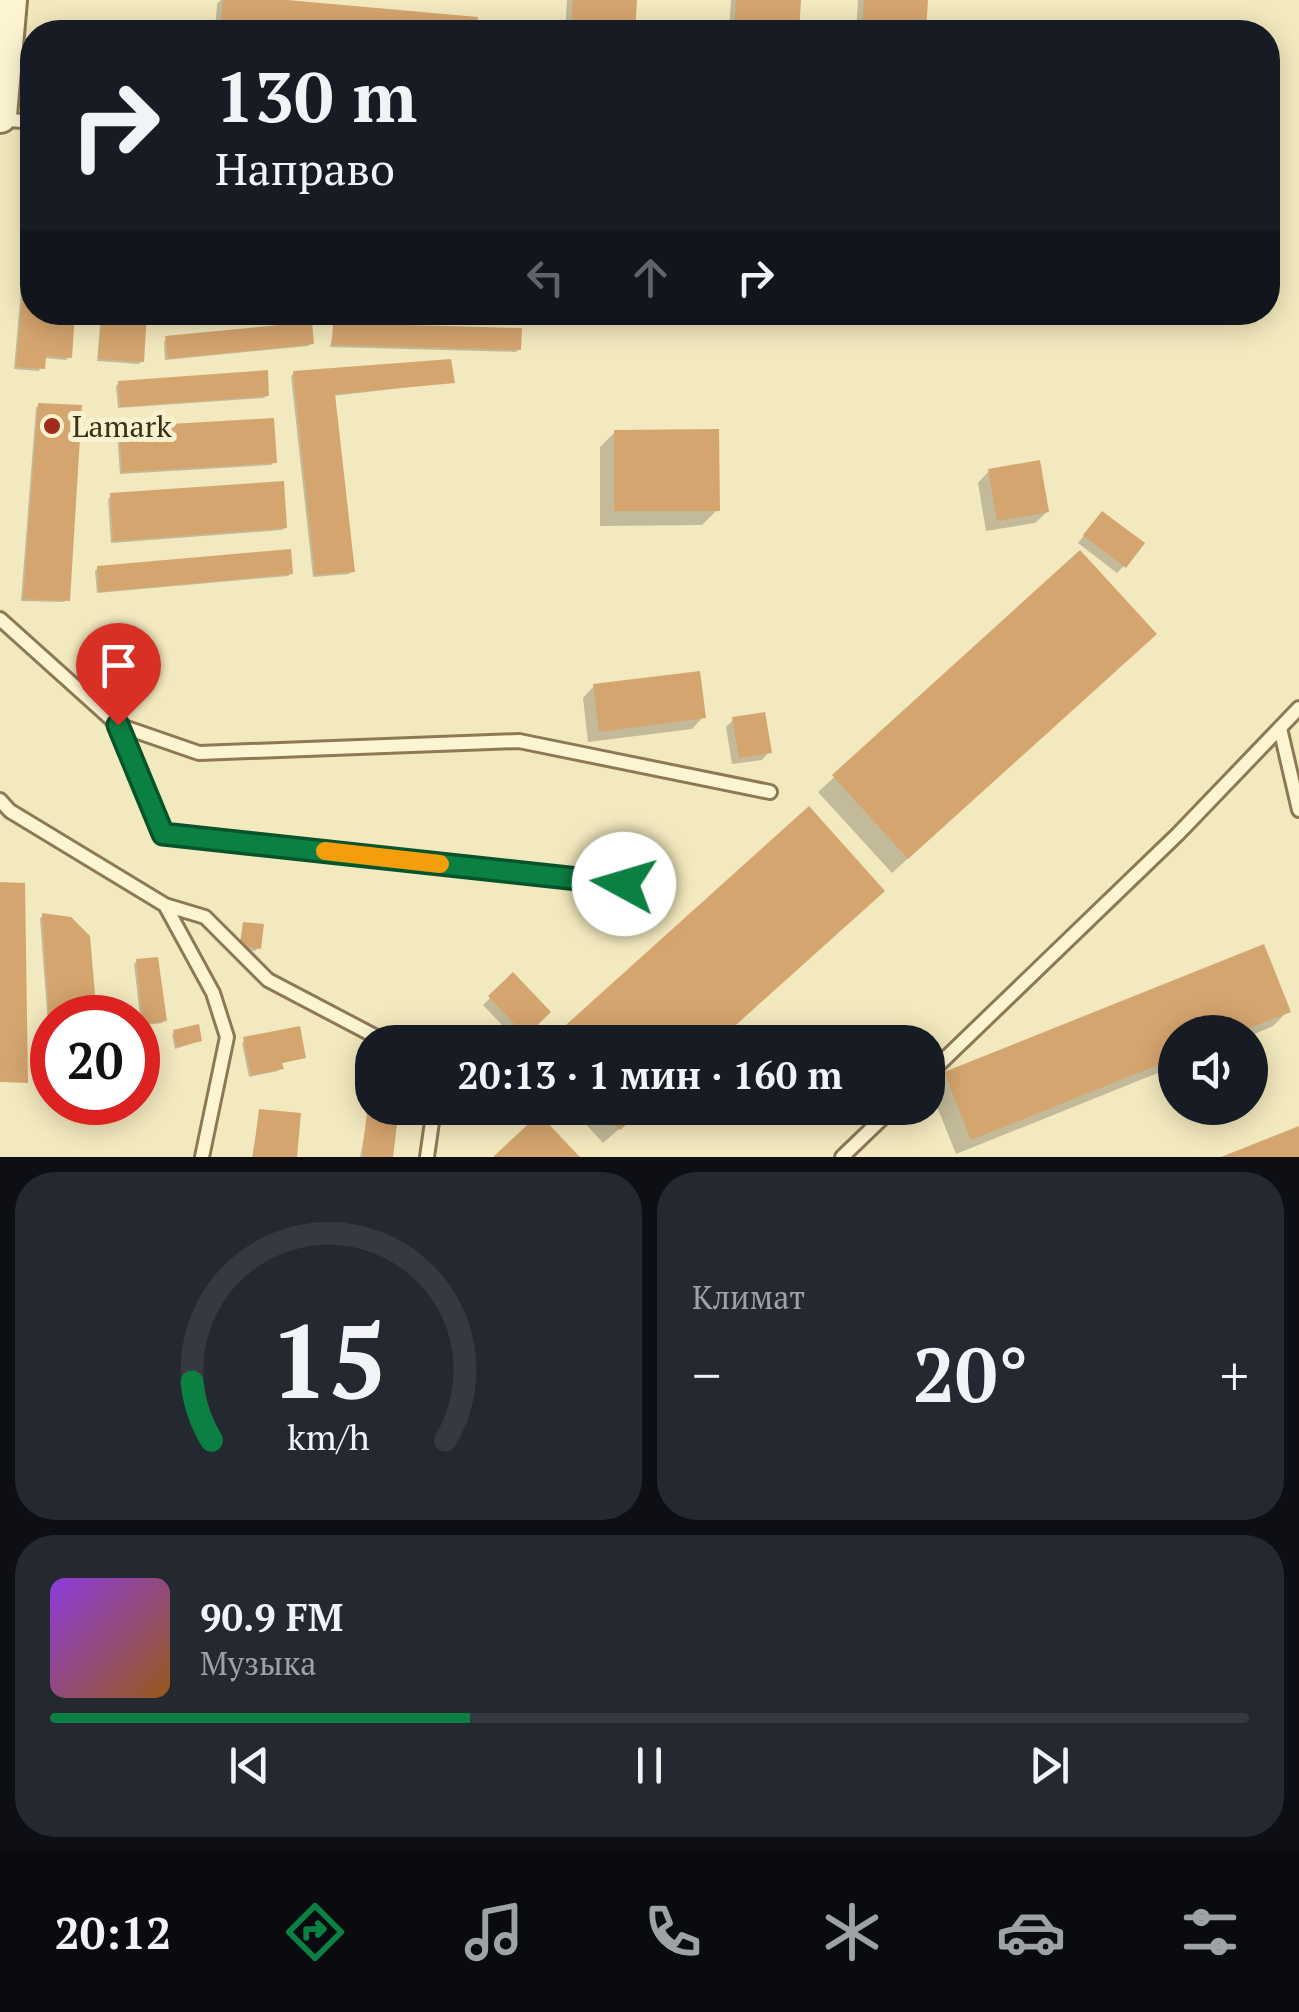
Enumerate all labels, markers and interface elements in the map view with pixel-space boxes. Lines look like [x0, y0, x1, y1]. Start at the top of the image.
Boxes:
text: 130 m [215, 49, 417, 142]
icon: right [50, 60, 180, 190]
text: Направо [215, 138, 395, 198]
icon: left [518, 250, 573, 305]
icon: ahead [623, 250, 678, 305]
icon: right [728, 250, 783, 305]
place label: Lamark [72, 406, 172, 446]
marker: Lamark [41, 415, 63, 437]
pin [76, 623, 161, 726]
icon: arrive [91, 638, 146, 693]
position arrow [572, 832, 676, 936]
speed limit sign: 20 [30, 995, 160, 1125]
map controls [1158, 1015, 1268, 1125]
button: sound [1158, 1015, 1268, 1125]
text: 20:13 · 1 мин · 160 m [457, 1050, 843, 1100]
text: Климат [692, 1276, 805, 1318]
text: 15 [270, 1290, 387, 1428]
text: 20° [913, 1324, 1028, 1423]
text: − [692, 1338, 721, 1411]
text: + [1220, 1338, 1249, 1411]
text: km/h [287, 1413, 370, 1460]
text: 90.9 FM [200, 1592, 343, 1642]
text: Музыка [200, 1642, 316, 1684]
icon: previous [222, 1738, 277, 1793]
icon: pause [622, 1738, 677, 1793]
icon: next [1022, 1738, 1077, 1793]
icon: directions [280, 1897, 350, 1967]
icon: music [459, 1897, 529, 1967]
icon: phone [638, 1897, 708, 1967]
icon: climate [817, 1897, 887, 1967]
icon: car [996, 1897, 1066, 1967]
icon: filters [1175, 1897, 1245, 1967]
text: 20:12 [54, 1902, 172, 1962]

